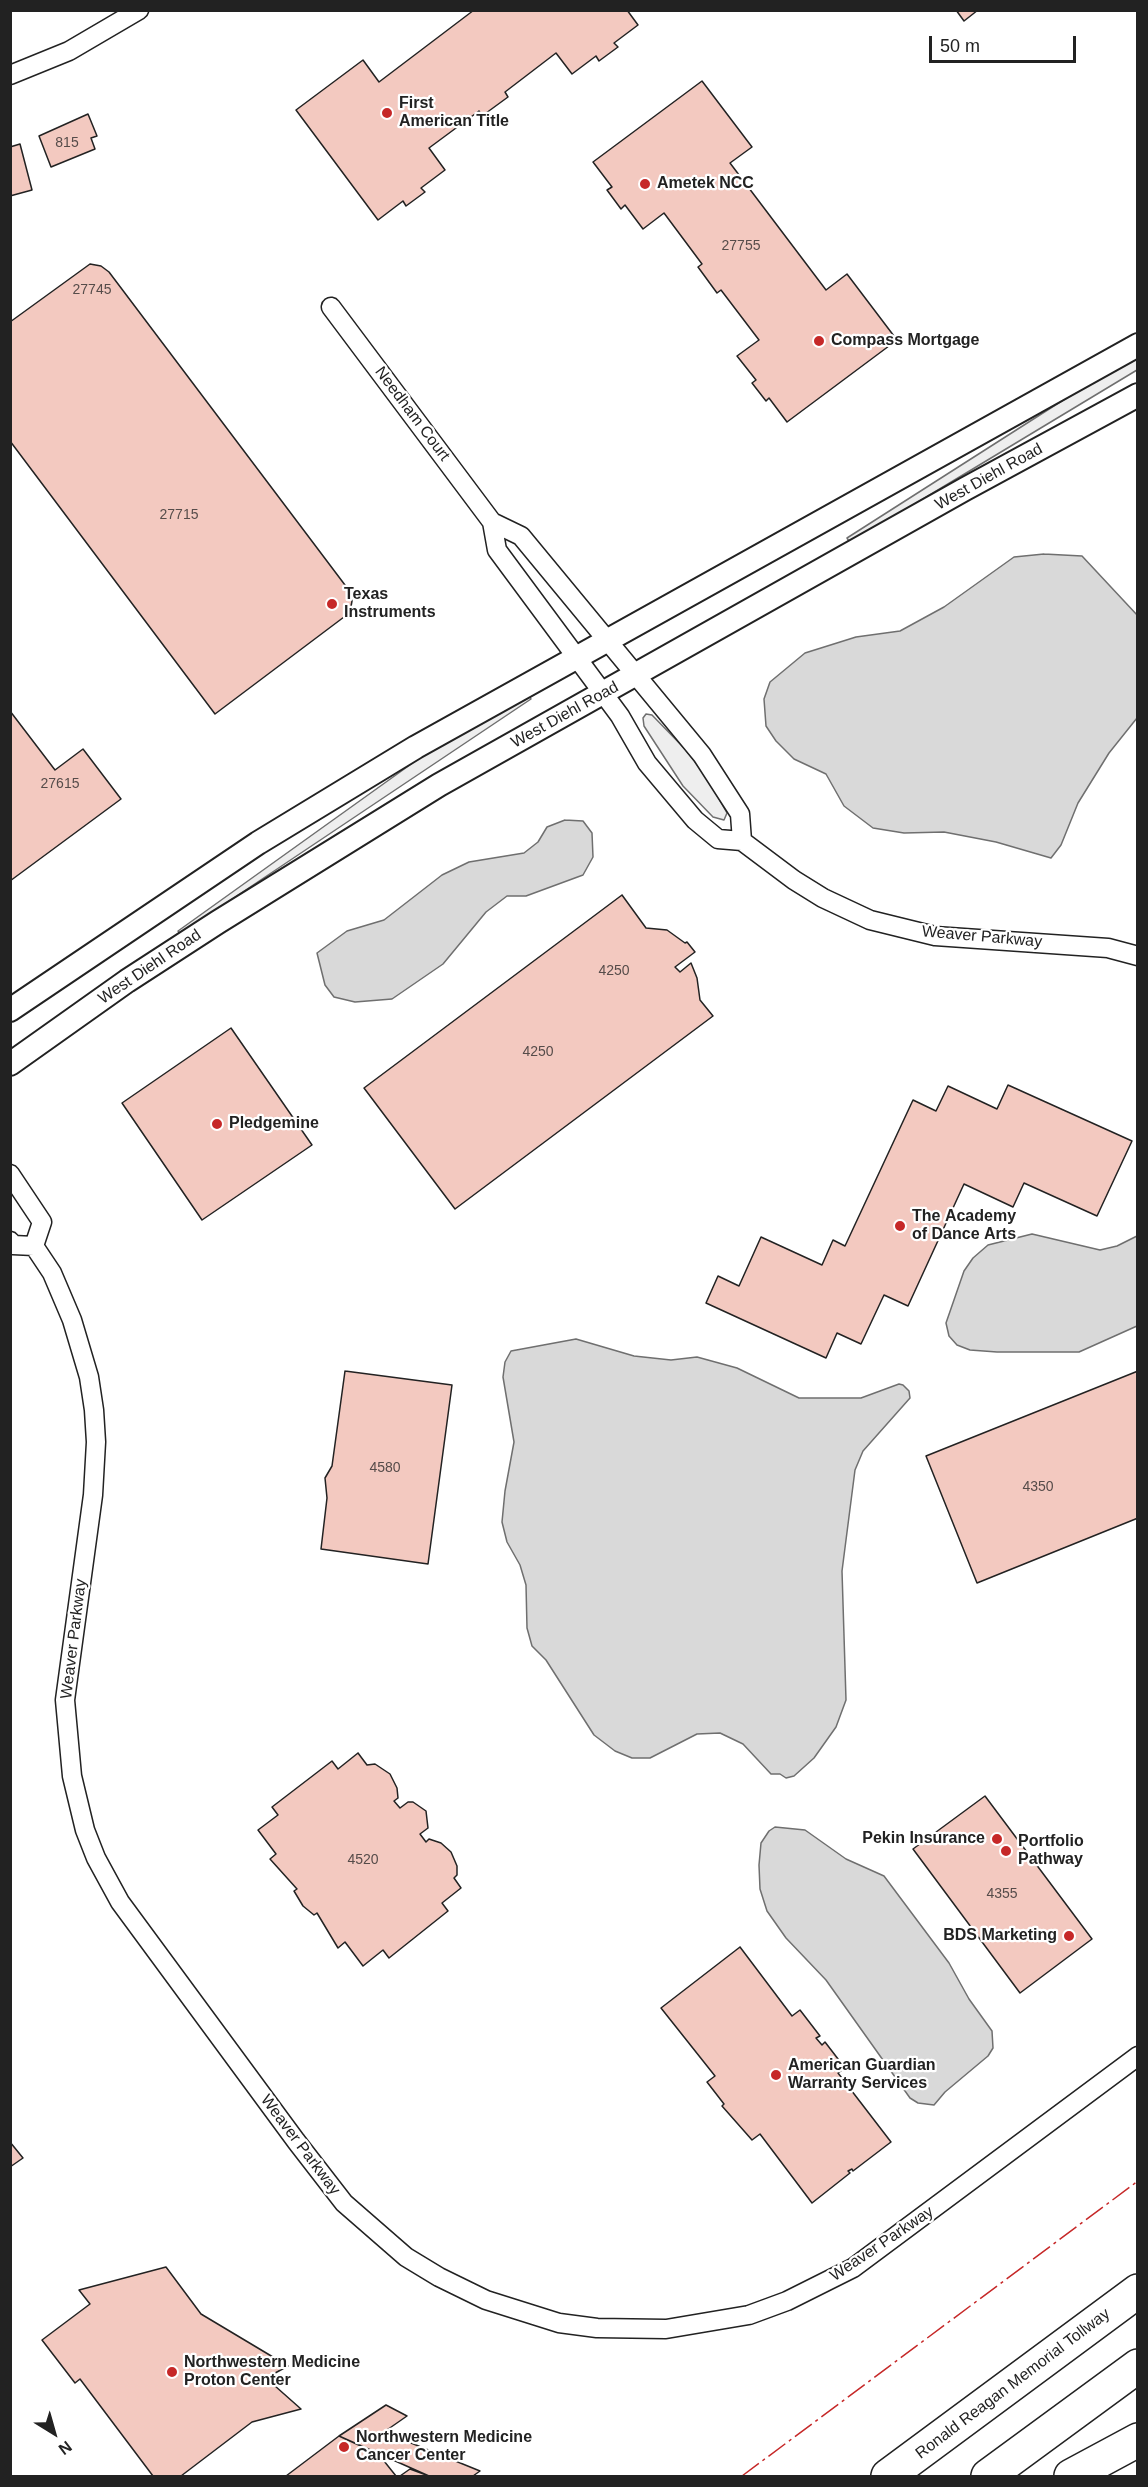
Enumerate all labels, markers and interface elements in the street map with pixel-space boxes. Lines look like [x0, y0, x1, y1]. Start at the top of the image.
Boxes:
scale bar [932, 24, 1079, 62]
text: 50 m [940, 36, 980, 56]
place label: First American Title [399, 94, 509, 132]
marker: First American Title [380, 106, 394, 120]
house number: 815 [55, 135, 79, 151]
place label: Ametek NCC [657, 174, 754, 194]
marker: Ametek NCC [638, 177, 652, 191]
house number: 27755 [722, 238, 760, 254]
house number: 27745 [73, 282, 111, 298]
place label: Compass Mortgage [831, 331, 979, 351]
marker: Compass Mortgage [812, 334, 826, 348]
street label: Needham Court [370, 363, 454, 465]
street label: West Diehl Road [932, 440, 1046, 514]
house number: 27715 [160, 507, 198, 523]
place label: Texas Instruments [344, 585, 436, 623]
marker: Texas Instruments [325, 597, 339, 611]
street label: West Diehl Road [508, 678, 622, 752]
house number: 27615 [41, 776, 79, 792]
street label: Weaver Parkway [921, 922, 1043, 952]
street label: West Diehl Road [95, 926, 205, 1008]
house number: 4250 [598, 963, 630, 979]
house number: 4250 [522, 1044, 554, 1060]
place label: Pledgemine [229, 1114, 319, 1134]
marker: Pledgemine [210, 1117, 224, 1131]
place label: The Academy of Dance Arts [912, 1207, 1016, 1245]
marker: The Academy of Dance Arts [893, 1219, 907, 1233]
house number: 4580 [369, 1460, 401, 1476]
house number: 4350 [1022, 1479, 1054, 1495]
street label: Weaver Parkway [57, 1578, 91, 1700]
place label: Pekin Insurance [862, 1829, 985, 1849]
marker: Pekin Insurance [990, 1832, 1004, 1846]
place label: Portfolio Pathway [1018, 1832, 1084, 1870]
marker: Portfolio Pathway [999, 1844, 1013, 1858]
house number: 4520 [347, 1852, 379, 1868]
house number: 4355 [986, 1886, 1018, 1902]
place label: BDS Marketing [943, 1926, 1057, 1946]
marker: BDS Marketing [1062, 1929, 1076, 1943]
place label: American Guardian Warranty Services [788, 2056, 936, 2094]
marker: American Guardian Warranty Services [769, 2068, 783, 2082]
street label: Weaver Parkway [256, 2091, 344, 2199]
street label: Weaver Parkway [827, 2202, 937, 2286]
street label: Ronald Reagan Memorial Tollway [912, 2305, 1114, 2463]
place label: Northwestern Medicine Proton Center [184, 2353, 360, 2391]
marker: Northwestern Medicine Proton Center [165, 2365, 179, 2379]
north arrow [24, 2403, 84, 2463]
place label: Northwestern Medicine Cancer Center [356, 2428, 532, 2466]
text: N [55, 2438, 75, 2458]
marker: Northwestern Medicine Cancer Center [337, 2440, 351, 2454]

